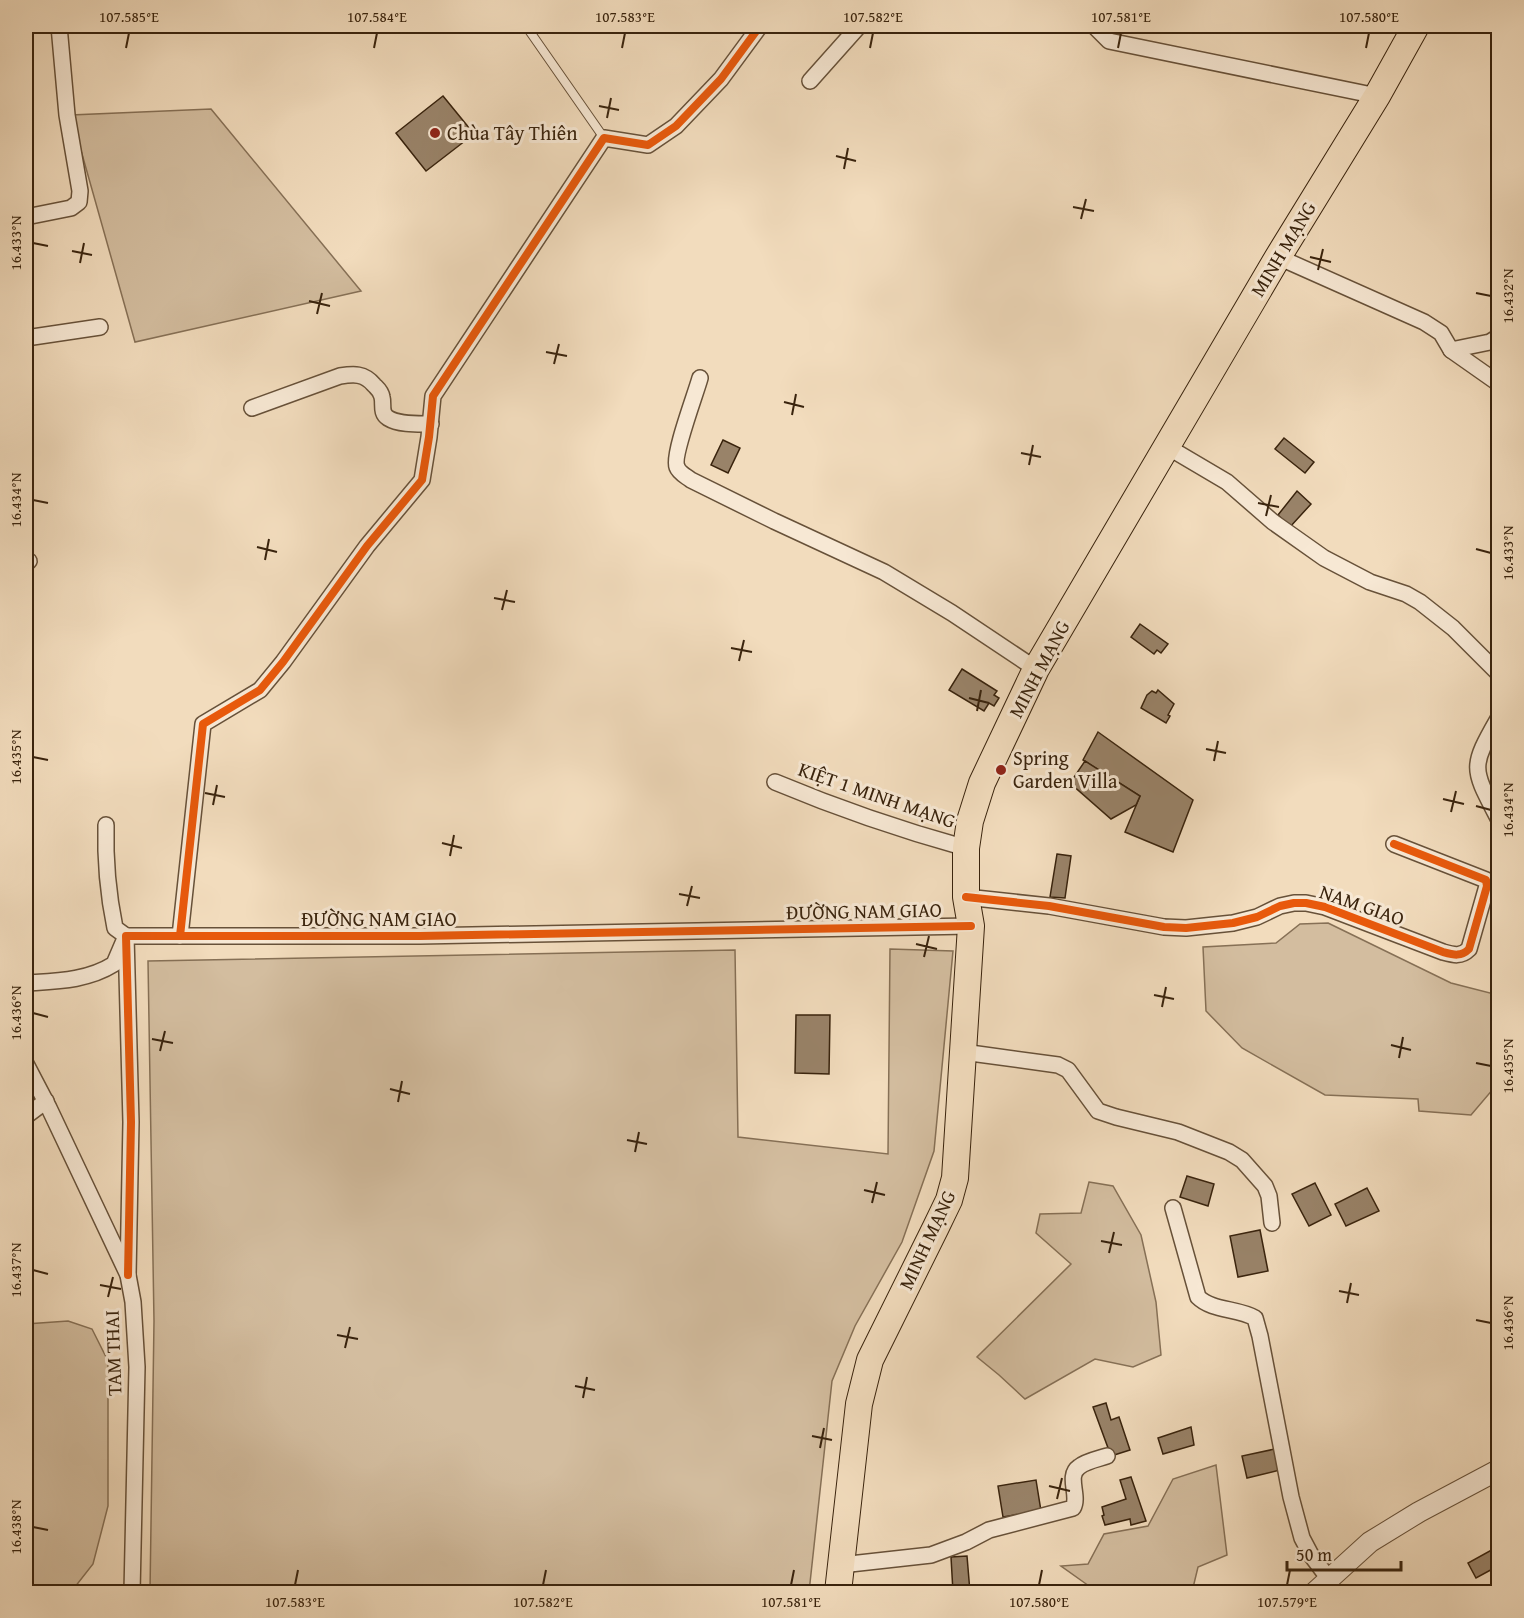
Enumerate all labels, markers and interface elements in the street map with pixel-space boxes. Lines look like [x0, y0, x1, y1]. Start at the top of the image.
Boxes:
text: 107.585°E [99, 6, 159, 27]
text: 107.584°E [347, 6, 407, 27]
text: 107.583°E [595, 6, 655, 27]
text: 107.582°E [843, 6, 903, 27]
text: 107.581°E [1091, 6, 1151, 27]
text: 107.580°E [1339, 6, 1399, 27]
place label: Chùa Tây Thiên [447, 118, 577, 147]
marker: Chùa Tây Thiên [428, 126, 442, 140]
street label: MINH MẠNG [1243, 195, 1323, 302]
text: 16.433°N [5, 215, 26, 270]
text: 16.432°N [1497, 268, 1518, 323]
text: 16.434°N [5, 472, 26, 527]
text: 16.433°N [1497, 525, 1518, 580]
street label: MINH MẠNG [1001, 615, 1077, 723]
text: 16.435°N [5, 729, 26, 784]
place label: Spring Garden Villa [1013, 743, 1118, 795]
street label: KIỆT 1 MINH MẠNG [795, 754, 960, 835]
marker: Spring Garden Villa [994, 763, 1008, 777]
text: 16.434°N [1497, 782, 1518, 837]
street label: NAM GIAO [1316, 877, 1408, 933]
street label: ĐƯỜNG NAM GIAO [786, 895, 942, 926]
street label: ĐƯỜNG NAM GIAO [301, 904, 457, 933]
text: 16.436°N [5, 985, 26, 1040]
text: 16.435°N [1497, 1038, 1518, 1093]
street label: MINH MẠNG [891, 1185, 962, 1294]
text: 16.437°N [5, 1242, 26, 1297]
text: 16.436°N [1497, 1295, 1518, 1350]
street label: TAM THAI [97, 1310, 128, 1396]
text: 16.438°N [5, 1499, 26, 1554]
scale bar [1287, 1534, 1401, 1572]
text: 50 m [1296, 1541, 1332, 1568]
text: 107.583°E [265, 1591, 325, 1612]
text: 107.582°E [513, 1591, 573, 1612]
text: 107.581°E [761, 1591, 821, 1612]
text: 107.580°E [1009, 1591, 1069, 1612]
text: 107.579°E [1257, 1591, 1317, 1612]

